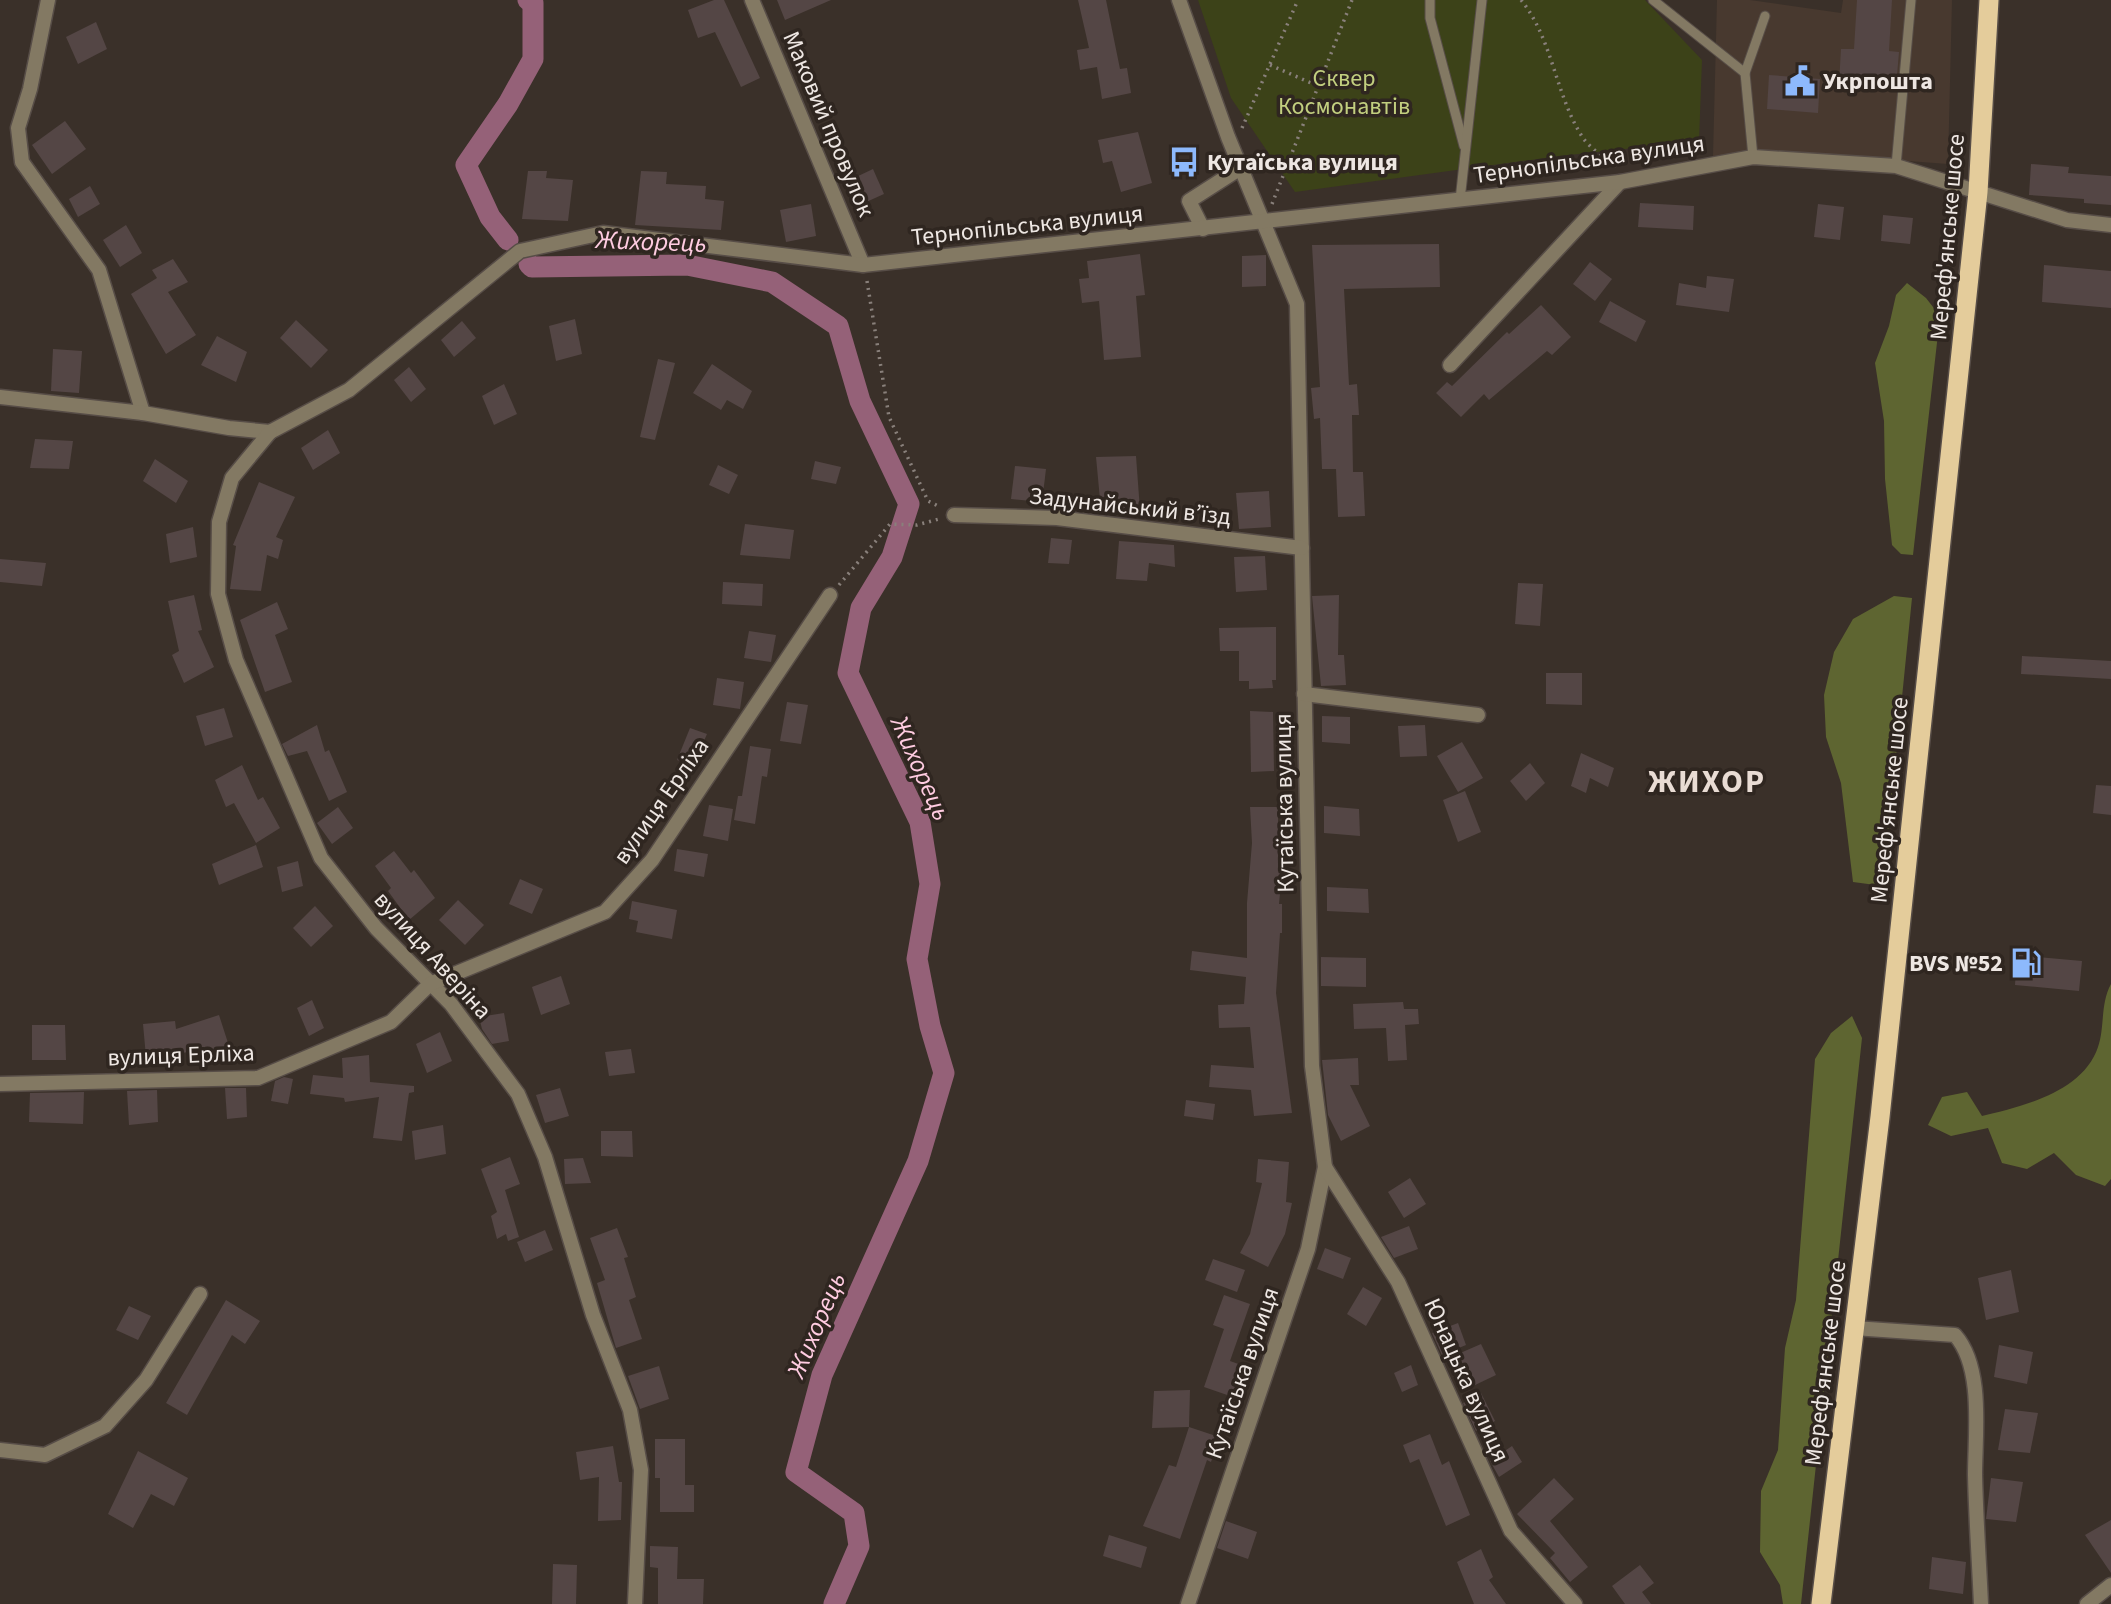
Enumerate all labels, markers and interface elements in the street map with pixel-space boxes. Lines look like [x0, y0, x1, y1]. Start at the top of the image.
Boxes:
street label: Маковий провулок [774, 26, 883, 222]
park label: Сквер Космонавтів [1278, 61, 1410, 124]
public building icon: Укрпошта [1783, 64, 1817, 98]
place label: Укрпошта [1823, 64, 1933, 99]
street label: Тернопільська вулиця [1471, 126, 1707, 193]
street label: Мереф'янське шосе [1921, 133, 1974, 342]
bus stop icon: Кутаїська вулиця [1167, 145, 1201, 179]
place label: Кутаїська вулиця [1207, 145, 1398, 180]
street label: Тернопільська вулиця [909, 196, 1145, 255]
water label: Жихорець [594, 221, 707, 262]
street label: Задунайський в’їзд [1027, 478, 1233, 535]
street label: Мереф'янське шосе [1861, 695, 1918, 905]
water label: Жихорець [881, 709, 960, 827]
street label: Кутаїська вулиця [1265, 713, 1304, 893]
street label: вулиця Ерліха [605, 731, 718, 872]
district label: ЖИХОР [1648, 759, 1766, 805]
street label: вулиця Аверіна [365, 883, 500, 1027]
place label: BVS №52 [1909, 946, 2003, 981]
fuel station icon: BVS №52 [2009, 946, 2043, 980]
street label: вулиця Ерліха [107, 1035, 255, 1076]
street label: Мереф'янське шосе [1796, 1258, 1855, 1468]
water label: Жихорець [777, 1267, 855, 1385]
street label: Кутаїська вулиця [1197, 1283, 1288, 1464]
street label: Юнацька вулиця [1415, 1293, 1518, 1468]

